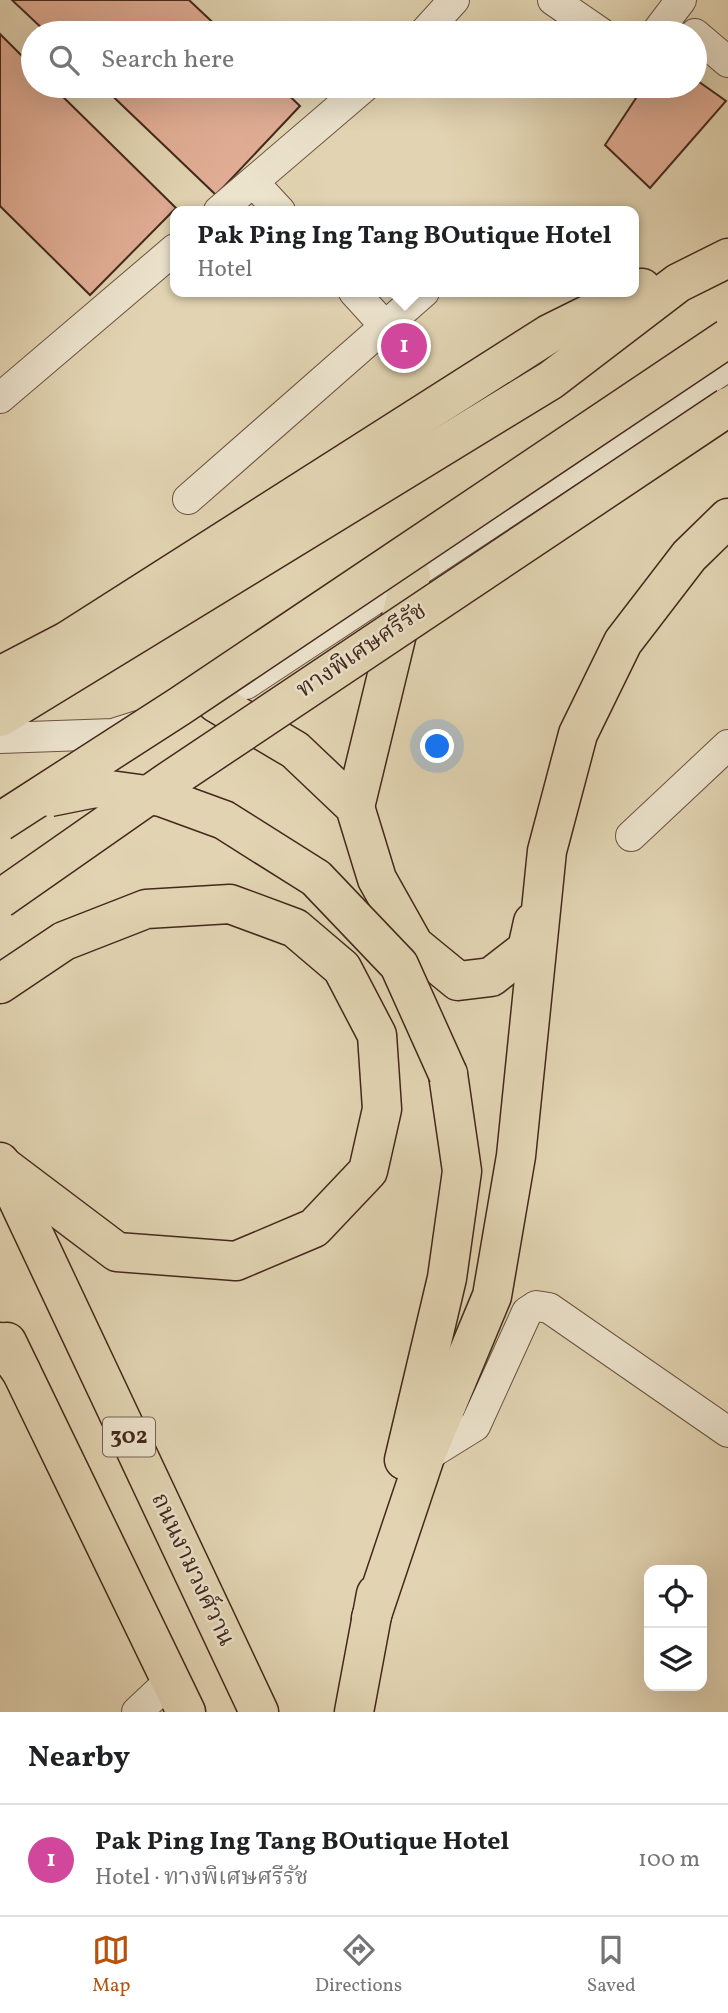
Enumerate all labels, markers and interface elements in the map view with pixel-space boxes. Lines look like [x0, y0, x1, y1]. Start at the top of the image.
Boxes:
search box [21, 21, 707, 98]
icon: search [45, 41, 83, 79]
text: Search here [101, 42, 234, 78]
popup [170, 206, 639, 297]
text: Pak Ping Ing Tang BOutique Hotel [197, 218, 612, 254]
text: Hotel [197, 254, 252, 286]
pin: 1 [381, 320, 427, 372]
street label: ทางพิเศษศรีรัช [290, 595, 434, 707]
your location [420, 729, 454, 763]
road number: 302 [103, 1418, 155, 1456]
street label: ถนนงามวงศ์วาน [142, 1487, 243, 1652]
map controls [644, 1565, 707, 1691]
button: locate [644, 1565, 707, 1628]
button: layers [644, 1628, 707, 1691]
text: Nearby [28, 1737, 130, 1779]
text: Pak Ping Ing Tang BOutique Hotel [95, 1824, 509, 1860]
text: 1 [46, 1844, 56, 1876]
text: 100 m [638, 1844, 700, 1876]
text: Hotel · ทางพิเศษศรีรัช [95, 1862, 308, 1894]
tab: Map [92, 1931, 130, 1999]
tab: Directions [315, 1931, 402, 1999]
tab: Saved [587, 1931, 636, 1999]

